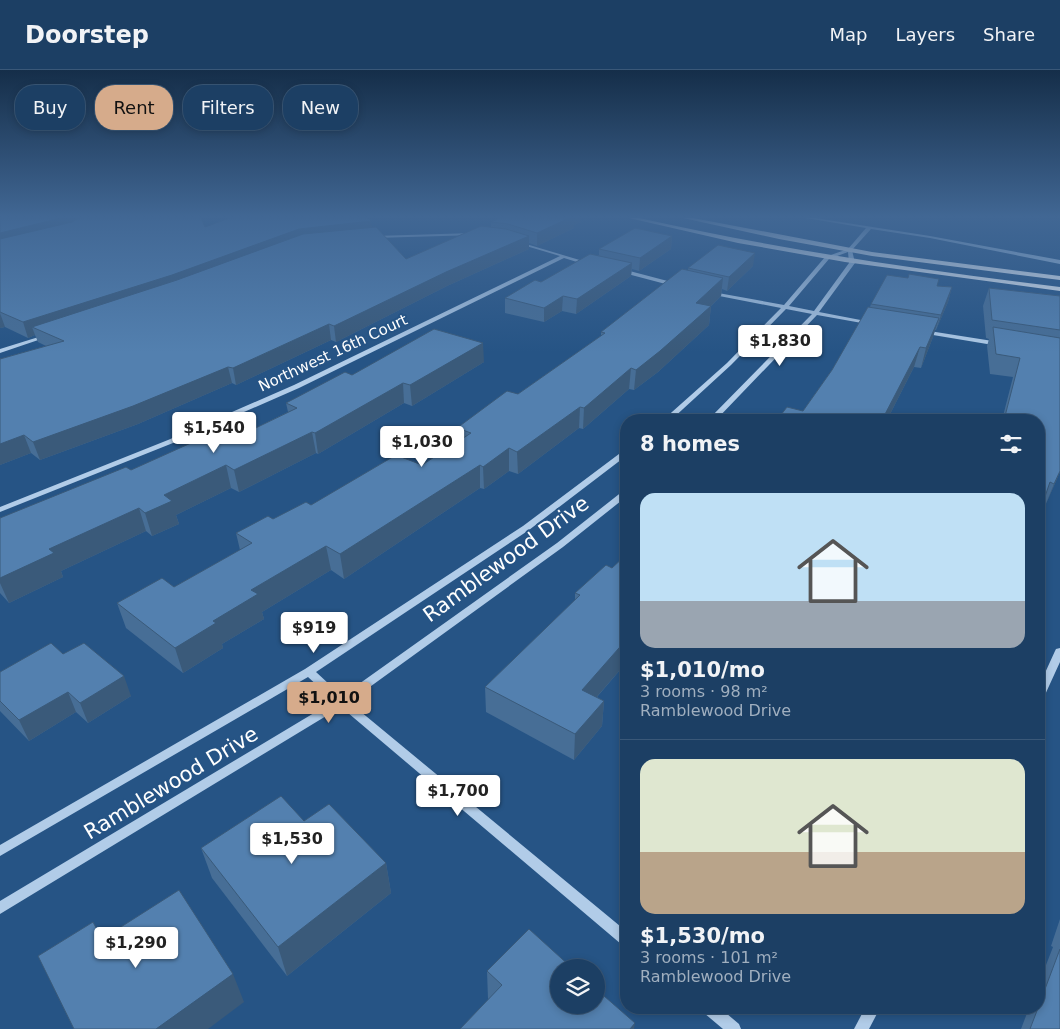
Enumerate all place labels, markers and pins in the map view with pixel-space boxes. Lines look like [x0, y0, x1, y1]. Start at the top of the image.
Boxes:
pin: $1,830 [739, 324, 821, 367]
pin: $1,540 [173, 412, 255, 454]
pin: $1,030 [381, 426, 463, 468]
pin: $919 [284, 612, 344, 654]
pin: $1,010 [288, 682, 370, 724]
pin: $1,700 [417, 774, 499, 817]
pin: $1,530 [251, 822, 333, 865]
pin: $1,290 [95, 926, 177, 969]

